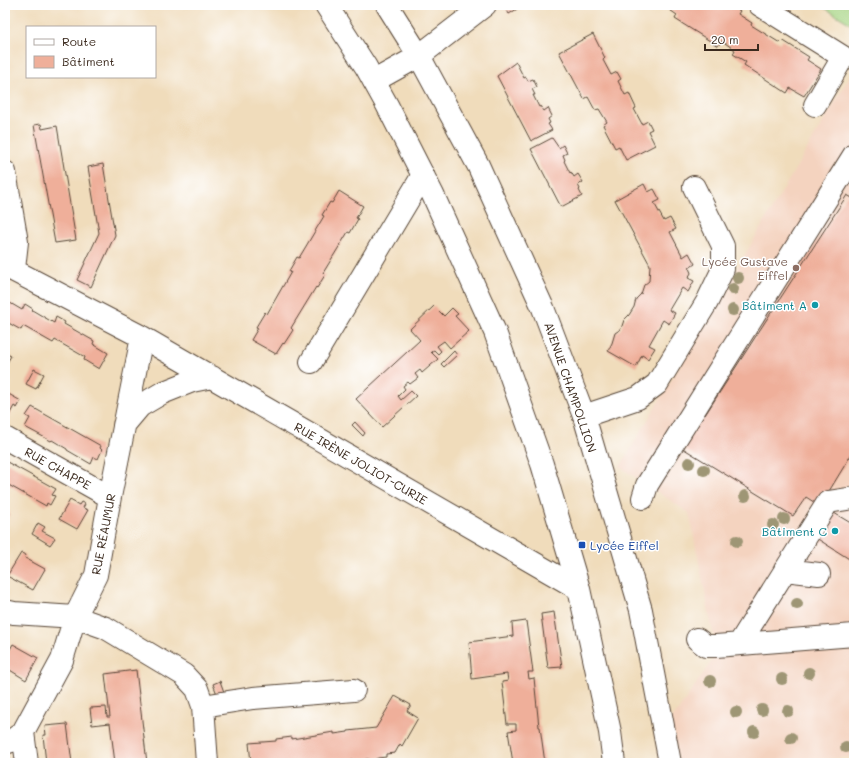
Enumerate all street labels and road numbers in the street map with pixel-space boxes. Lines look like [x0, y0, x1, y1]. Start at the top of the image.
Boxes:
street label: AVENUE CHAMPOLLION [541, 320, 601, 454]
street label: RUE IRÈNE JOLIOT-CURIE [292, 418, 431, 508]
street label: RUE CHAPPE [22, 443, 94, 493]
street label: RUE RÉAUMUR [87, 492, 119, 576]

